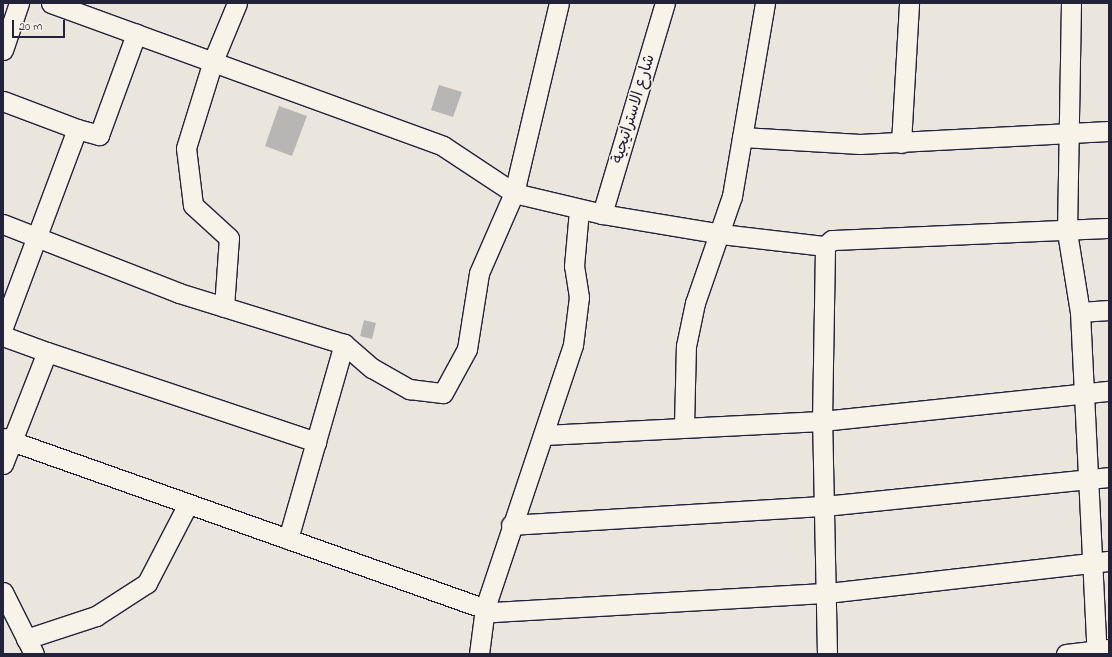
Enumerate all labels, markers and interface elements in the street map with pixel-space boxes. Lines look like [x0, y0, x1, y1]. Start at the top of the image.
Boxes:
scale bar [14, 12, 67, 38]
text: 20 m [19, 18, 42, 36]
street label: شارع الاستراتيجية [608, 52, 660, 166]

